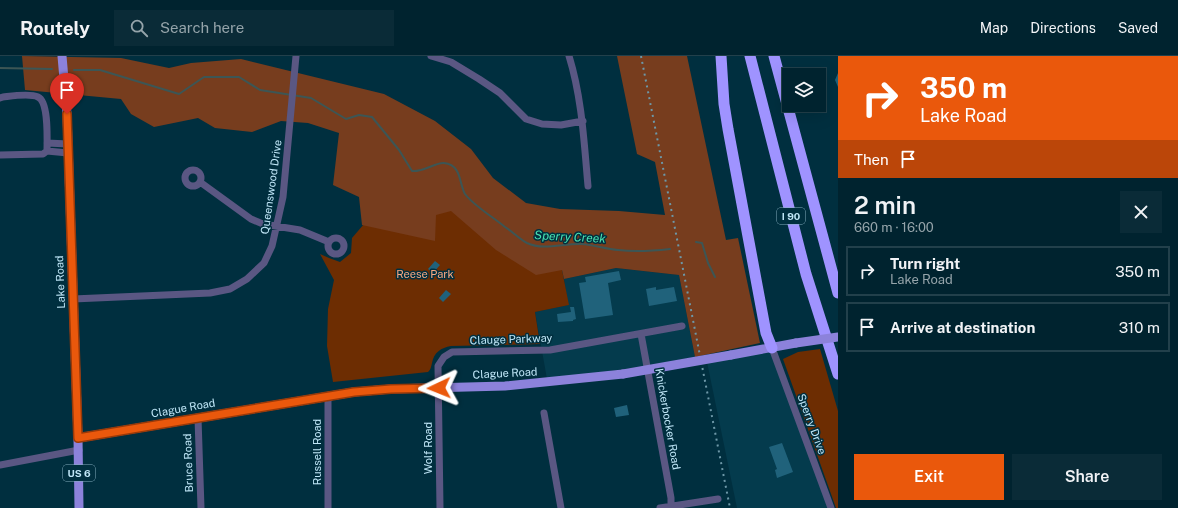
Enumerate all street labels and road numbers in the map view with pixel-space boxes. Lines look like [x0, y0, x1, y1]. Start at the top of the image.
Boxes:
street label: Queenswood Drive [258, 139, 284, 235]
road number: I 90 [777, 208, 805, 224]
street label: Lake Road [53, 255, 67, 309]
street label: Clauge Parkway [469, 332, 553, 346]
street label: Clague Road [472, 365, 538, 381]
street label: Knickerbocker Road [653, 367, 683, 471]
street label: Sperry Drive [795, 392, 829, 456]
street label: Clague Road [150, 396, 216, 420]
street label: Russell Road [311, 419, 323, 485]
street label: Wolf Road [422, 422, 434, 474]
street label: Bruce Road [181, 433, 195, 493]
road number: US 6 [63, 465, 95, 481]

